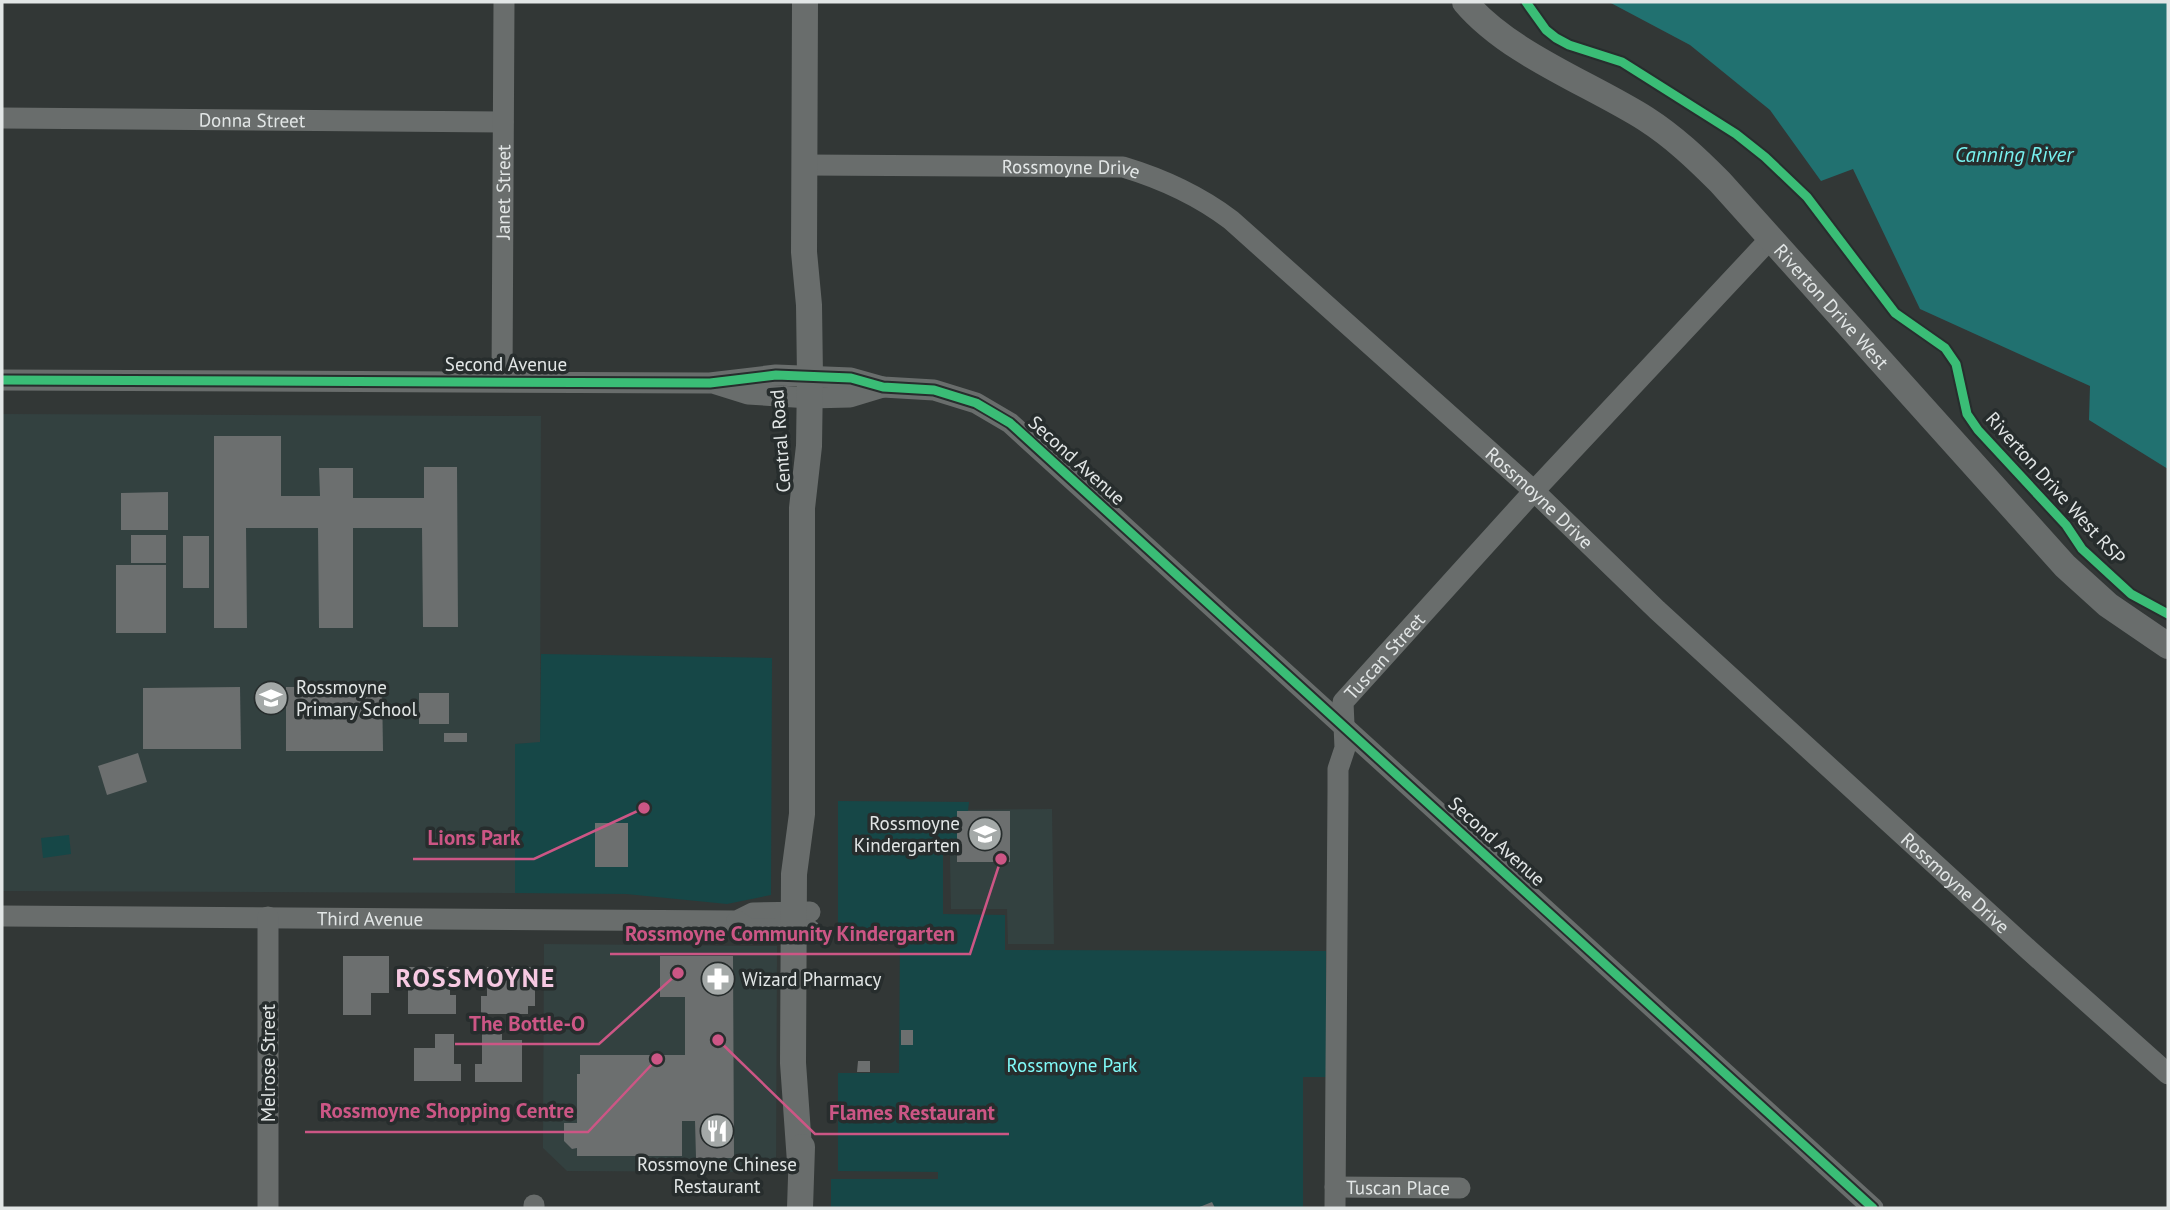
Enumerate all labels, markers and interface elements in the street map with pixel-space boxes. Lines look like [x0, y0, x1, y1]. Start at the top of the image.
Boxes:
street label: Donna Street [199, 108, 306, 132]
water label: Canning River [1955, 141, 2075, 168]
street label: Janet Street [491, 144, 515, 241]
street label: Rossmoyne Drive [1002, 154, 1143, 184]
street label: Riverton Drive West [1769, 239, 1894, 374]
street label: Second Avenue [445, 352, 567, 376]
street label: Central Road [764, 389, 796, 493]
street label: Riverton Drive West RSP [1981, 407, 2131, 569]
street label: Second Avenue [1024, 410, 1130, 510]
street label: Rossmoyne Drive [1481, 442, 1598, 554]
street label: Tuscan Street [1339, 607, 1430, 705]
place label: Rossmoyne Primary School [296, 675, 417, 721]
school or university icon: Rossmoyne Primary School [252, 679, 290, 717]
street label: Second Avenue [1444, 791, 1550, 891]
place label: Rossmoyne Kindergarten [854, 811, 960, 857]
school or university icon: Rossmoyne Kindergarten [966, 815, 1004, 853]
callout: Lions Park [413, 817, 534, 859]
text: Lions Park [428, 824, 521, 851]
street label: Rossmoyne Drive [1896, 827, 2015, 938]
street label: Third Avenue [317, 906, 423, 931]
callout: Rossmoyne Community Kindergarten [610, 912, 970, 954]
text: Rossmoyne Community Kindergarten [625, 920, 955, 947]
pharmacy icon: Wizard Pharmacy [699, 960, 737, 998]
district label: ROSSMOYNE [396, 961, 556, 994]
place label: Wizard Pharmacy [742, 967, 882, 991]
callout: The Bottle-O [455, 1002, 599, 1044]
street label: Melrose Street [256, 1003, 280, 1122]
text: The Bottle-O [469, 1010, 585, 1037]
park label: Rossmoyne Park [1007, 1053, 1137, 1077]
callout: Rossmoyne Shopping Centre [305, 1090, 588, 1132]
callout: Flames Restaurant [815, 1092, 1009, 1134]
text: Rossmoyne Shopping Centre [320, 1097, 574, 1124]
text: Flames Restaurant [829, 1099, 996, 1126]
restaurant icon: Rossmoyne Chinese Restaurant [698, 1112, 736, 1150]
place label: Rossmoyne Chinese Restaurant [637, 1152, 797, 1198]
street label: Tuscan Place [1346, 1175, 1450, 1200]

